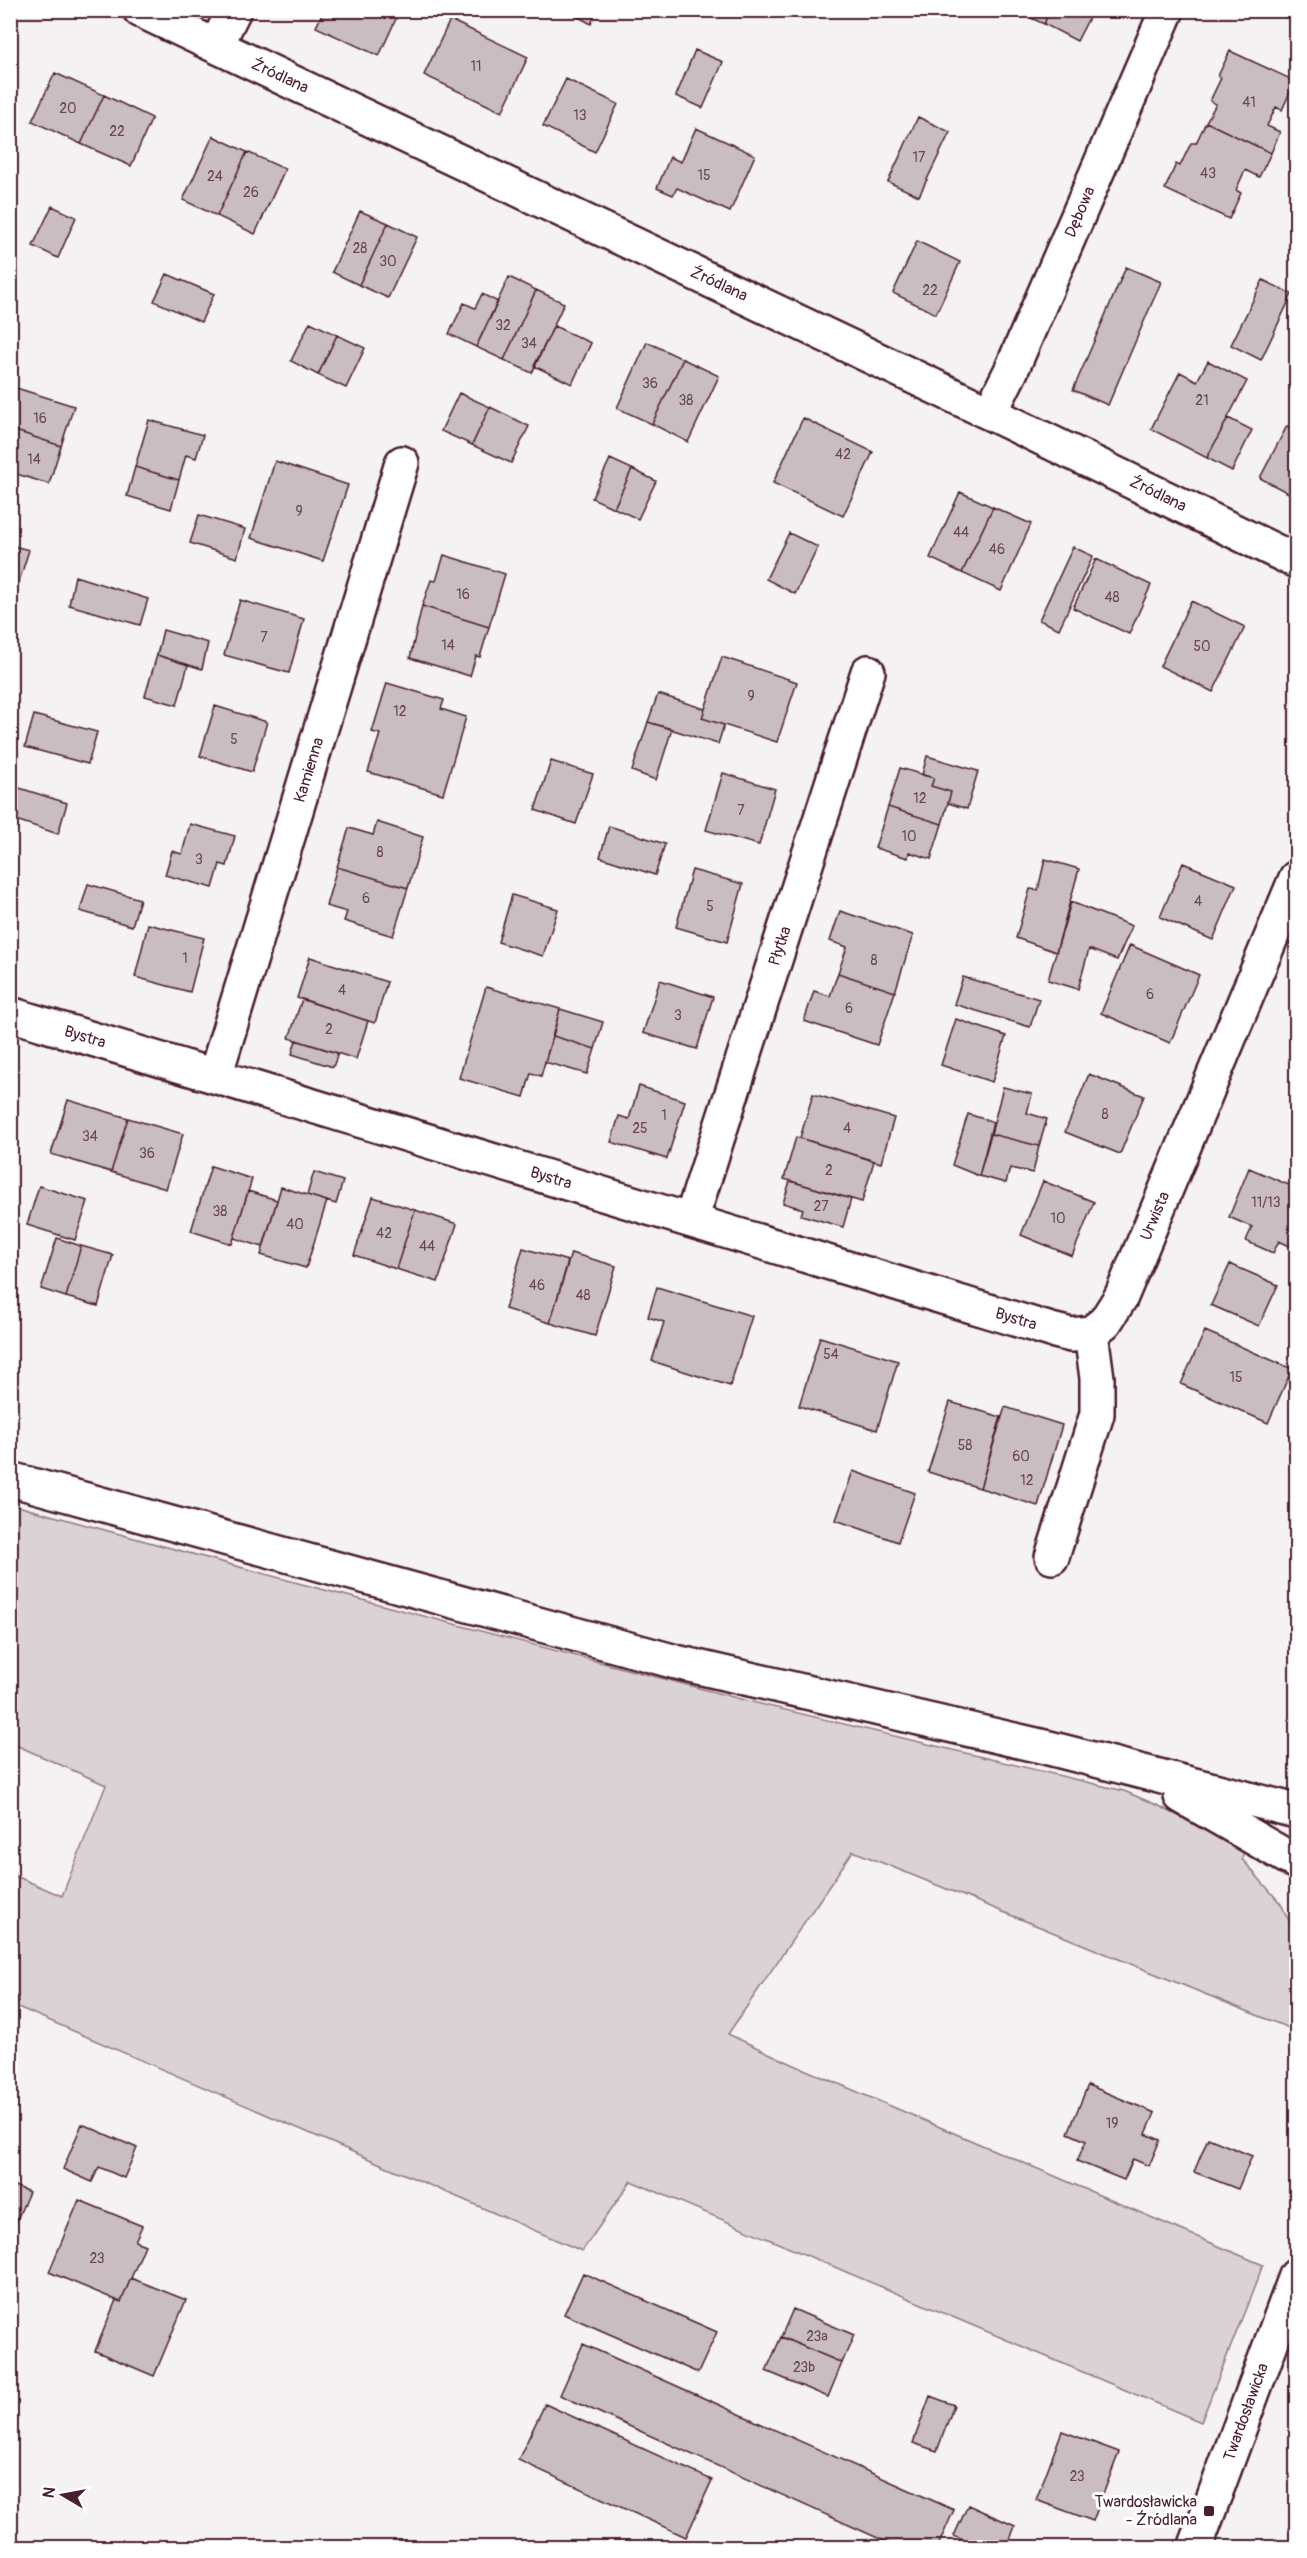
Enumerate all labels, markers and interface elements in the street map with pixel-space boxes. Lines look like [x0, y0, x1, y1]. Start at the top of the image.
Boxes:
street label: Źródlana [248, 54, 312, 98]
house number: 11 [471, 58, 481, 75]
house number: 41 [1242, 94, 1256, 111]
house number: 20 [59, 100, 77, 117]
house number: 13 [573, 107, 587, 124]
house number: 22 [109, 123, 125, 140]
house number: 17 [913, 149, 926, 166]
house number: 43 [1200, 165, 1216, 182]
house number: 15 [697, 167, 711, 184]
house number: 24 [207, 168, 223, 185]
house number: 26 [243, 184, 259, 201]
street label: Dębowa [1060, 184, 1100, 240]
house number: 28 [353, 240, 367, 257]
house number: 30 [379, 253, 397, 270]
street label: Źródlana [687, 262, 751, 306]
house number: 22 [922, 282, 938, 299]
house number: 32 [495, 317, 511, 334]
house number: 34 [521, 335, 537, 352]
house number: 36 [642, 375, 658, 392]
house number: 38 [679, 392, 693, 409]
house number: 21 [1195, 392, 1209, 409]
house number: 16 [33, 410, 47, 427]
house number: 42 [835, 446, 851, 463]
house number: 14 [27, 451, 41, 468]
street label: Źródlana [1126, 472, 1190, 516]
house number: 9 [295, 503, 303, 520]
house number: 44 [953, 524, 969, 541]
house number: 46 [989, 541, 1005, 558]
house number: 16 [456, 586, 470, 603]
house number: 48 [1104, 589, 1120, 606]
house number: 7 [260, 629, 268, 646]
house number: 14 [441, 637, 455, 654]
house number: 50 [1193, 638, 1211, 655]
house number: 9 [747, 688, 755, 705]
house number: 12 [393, 703, 407, 720]
house number: 5 [230, 731, 238, 748]
street label: Kamienna [290, 735, 328, 805]
house number: 12 [913, 790, 927, 807]
house number: 7 [737, 802, 745, 819]
house number: 10 [901, 828, 917, 845]
house number: 8 [376, 844, 384, 861]
house number: 3 [195, 851, 203, 868]
house number: 6 [362, 890, 370, 907]
house number: 4 [1194, 893, 1202, 910]
house number: 5 [706, 898, 714, 915]
street label: Płytka [764, 924, 796, 968]
house number: 1 [182, 950, 188, 967]
house number: 8 [870, 952, 878, 969]
house number: 4 [338, 982, 346, 999]
house number: 6 [1146, 986, 1154, 1003]
house number: 6 [845, 1000, 853, 1017]
house number: 3 [674, 1007, 682, 1024]
street label: Bystra [62, 1021, 108, 1053]
house number: 2 [325, 1021, 333, 1038]
house number: 8 [1101, 1106, 1109, 1123]
house number: 1 [661, 1107, 667, 1124]
house number: 25 [632, 1120, 648, 1137]
house number: 4 [843, 1120, 851, 1137]
house number: 34 [82, 1128, 98, 1145]
house number: 36 [139, 1145, 155, 1162]
street label: Bystra [528, 1162, 574, 1194]
house number: 2 [825, 1162, 833, 1179]
street label: Urwista [1136, 1189, 1174, 1243]
house number: 11/13 [1251, 1194, 1281, 1211]
house number: 27 [813, 1198, 829, 1215]
house number: 38 [213, 1203, 227, 1220]
house number: 10 [1050, 1210, 1066, 1227]
house number: 40 [286, 1216, 304, 1233]
house number: 42 [376, 1225, 392, 1242]
house number: 44 [419, 1238, 435, 1255]
house number: 46 [529, 1277, 545, 1294]
house number: 48 [575, 1287, 591, 1304]
street label: Bystra [993, 1303, 1039, 1335]
house number: 54 [823, 1346, 839, 1363]
house number: 15 [1229, 1369, 1243, 1386]
house number: 58 [958, 1437, 972, 1454]
house number: 60 [1012, 1448, 1030, 1465]
house number: 12 [1020, 1472, 1034, 1489]
house number: 19 [1106, 2115, 1118, 2132]
house number: 23 [89, 2250, 105, 2267]
house number: 23a [806, 2328, 828, 2345]
house number: 23b [793, 2359, 815, 2376]
street label: Twardosławicka [1219, 2360, 1273, 2464]
north arrow [33, 2465, 93, 2525]
house number: 23 [1069, 2468, 1085, 2485]
text: N [38, 2485, 60, 2500]
place label: Twardosławicka - Źródlana [1094, 2492, 1197, 2530]
marker: Twardosławicka - Źródlana [1202, 2504, 1216, 2518]

